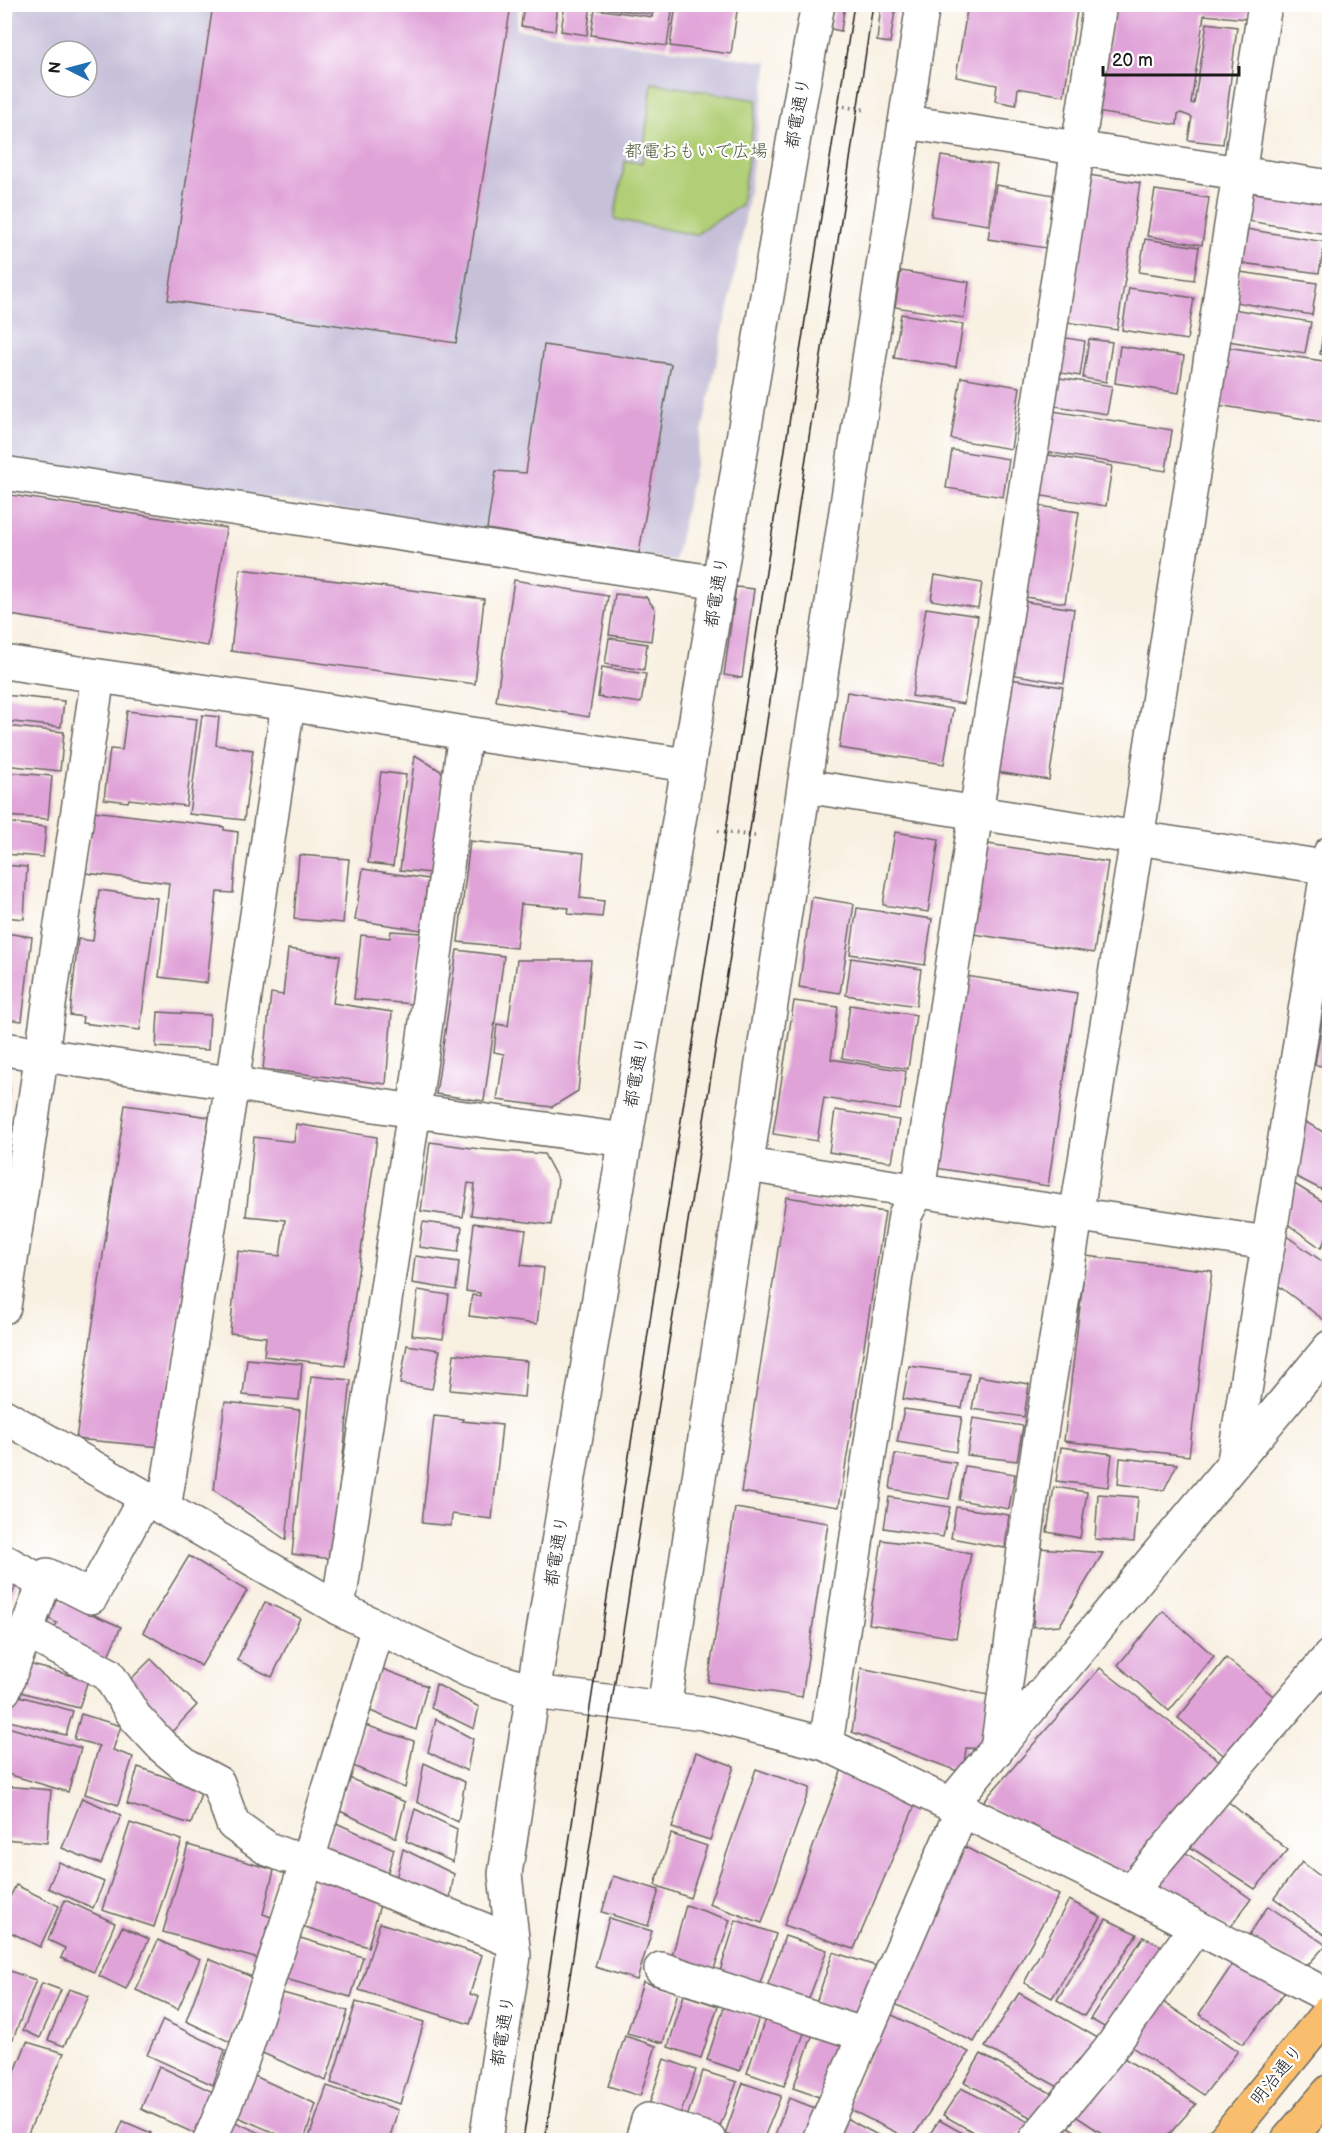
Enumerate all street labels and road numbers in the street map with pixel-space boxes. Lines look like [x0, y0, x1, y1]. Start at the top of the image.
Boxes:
street label: 都電通り [781, 76, 815, 150]
street label: 都電通り [701, 555, 733, 629]
street label: 都電通り [620, 1035, 654, 1109]
street label: 都電通り [541, 1514, 573, 1588]
street label: 都電通り [487, 1994, 519, 2068]
street label: 明治通り [1246, 2040, 1308, 2110]

